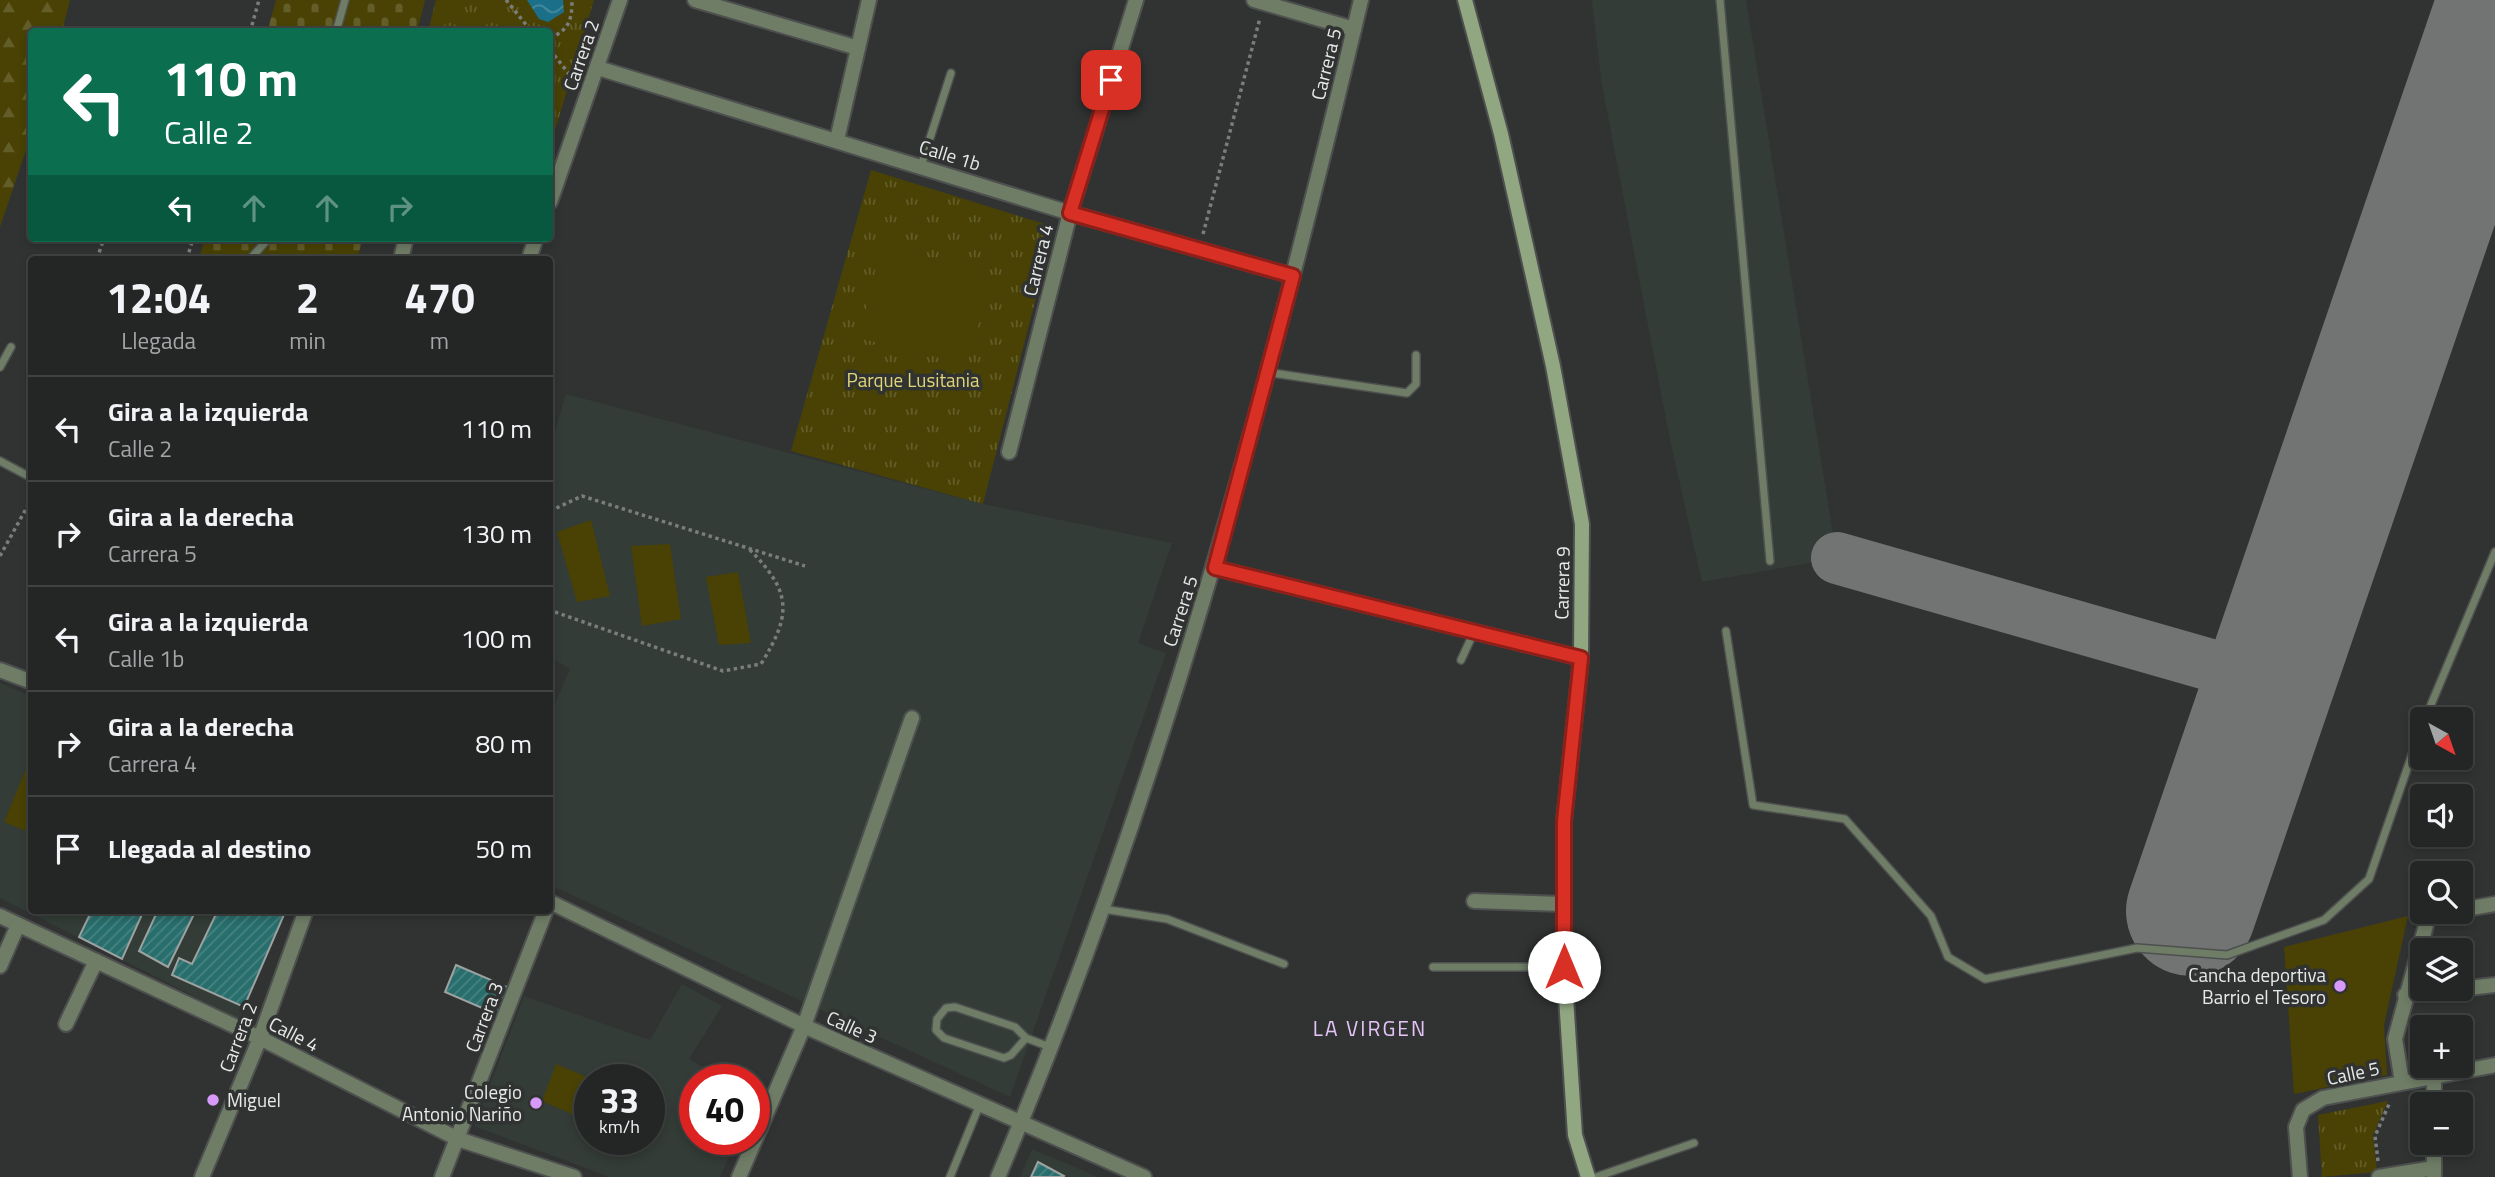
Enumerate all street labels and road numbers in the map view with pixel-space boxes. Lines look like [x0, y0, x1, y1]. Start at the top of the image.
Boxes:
street label: Carrera 2 [555, 15, 606, 94]
street label: Carrera 5 [1303, 25, 1348, 103]
street label: Calle 1b [916, 131, 985, 178]
street label: Carrera 4 [1015, 221, 1060, 299]
street label: Carrera 9 [1546, 546, 1577, 620]
street label: Carrera 5 [1154, 571, 1205, 650]
street label: Carrera 3 [457, 977, 510, 1056]
street label: Carrera 2 [211, 997, 264, 1076]
street label: Calle 3 [822, 1003, 882, 1051]
street label: Calle 4 [264, 1009, 324, 1059]
street label: Calle 5 [2324, 1053, 2382, 1092]

